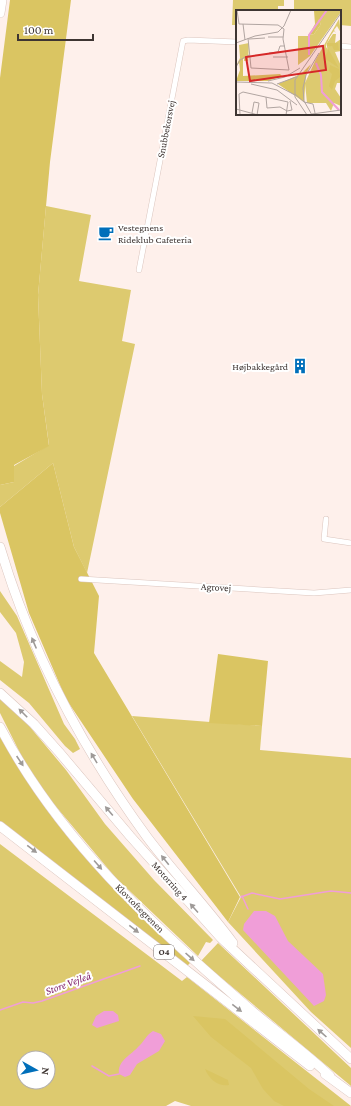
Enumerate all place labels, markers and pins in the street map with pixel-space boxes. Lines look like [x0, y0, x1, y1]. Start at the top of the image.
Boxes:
place label: Vestegnens Rideklub Cafeteria [118, 222, 192, 245]
cafe icon: Vestegnens Rideklub Cafeteria [97, 224, 115, 242]
building icon: Højbakkegård [291, 357, 309, 375]
place label: Højbakkegård [232, 361, 289, 373]

